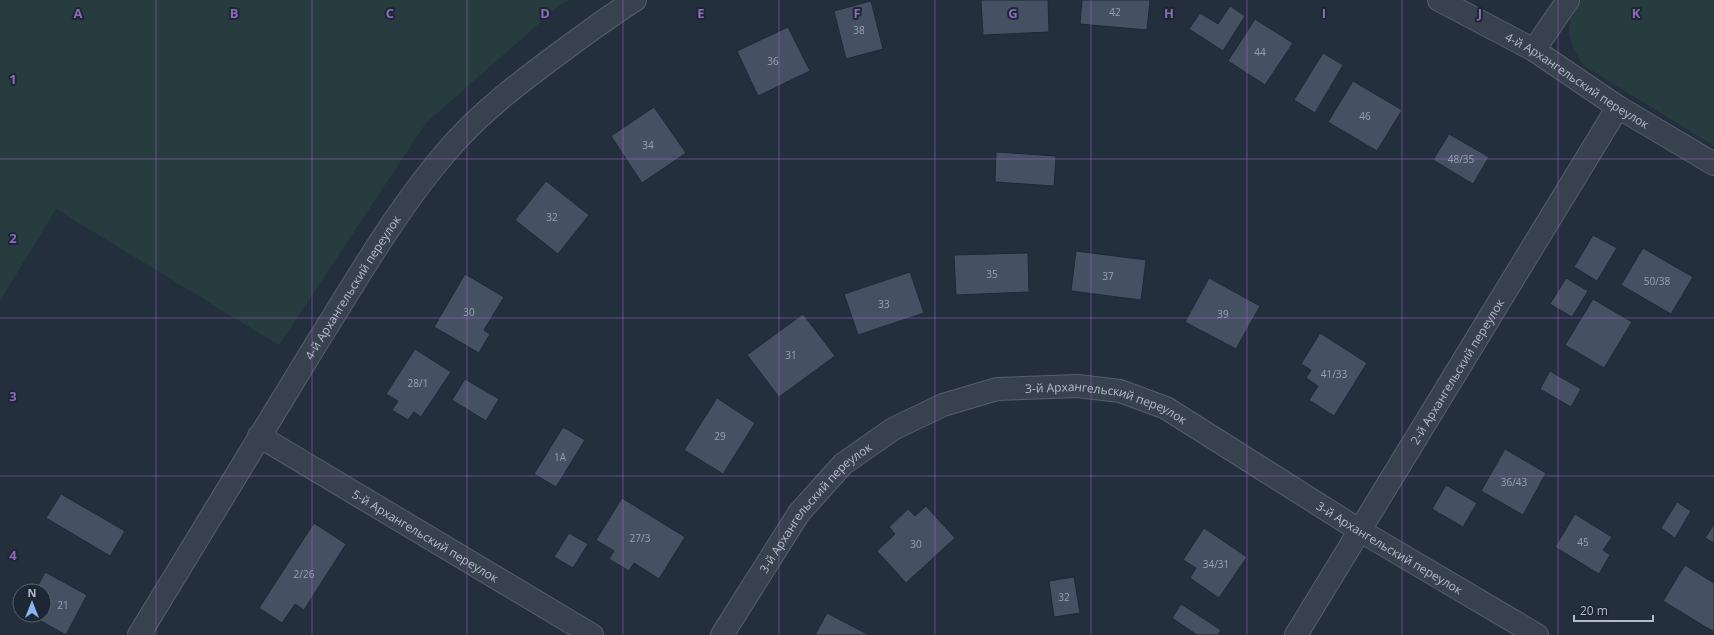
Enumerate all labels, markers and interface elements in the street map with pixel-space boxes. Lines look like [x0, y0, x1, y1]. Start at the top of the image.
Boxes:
text: A [74, 4, 83, 22]
text: B [230, 4, 239, 22]
text: C [386, 4, 394, 22]
text: D [540, 4, 550, 22]
text: E [697, 4, 705, 22]
text: F [853, 4, 861, 22]
text: G [1008, 4, 1018, 22]
text: H [1164, 4, 1174, 22]
text: I [1322, 4, 1326, 22]
text: J [1477, 4, 1482, 22]
text: K [1632, 4, 1641, 22]
house number: 42 [1109, 5, 1121, 19]
house number: 38 [853, 23, 865, 37]
street label: 4-й Архангельский переулок [1502, 28, 1653, 133]
house number: 44 [1254, 45, 1266, 59]
house number: 36 [767, 54, 779, 68]
text: 1 [9, 70, 17, 88]
house number: 46 [1359, 109, 1371, 123]
house number: 34 [642, 138, 654, 152]
house number: 48/35 [1448, 152, 1475, 166]
house number: 32 [546, 210, 558, 224]
street label: 4-й Архангельский переулок [300, 211, 405, 363]
text: 2 [9, 229, 17, 247]
house number: 35 [986, 267, 998, 281]
house number: 37 [1102, 269, 1114, 283]
house number: 50/38 [1644, 274, 1671, 288]
street label: 2-й Архангельский переулок [1406, 294, 1508, 447]
house number: 33 [878, 297, 890, 311]
house number: 30 [463, 305, 475, 319]
house number: 39 [1217, 307, 1229, 321]
house number: 31 [785, 348, 797, 362]
house number: 41/33 [1321, 367, 1348, 381]
house number: 28/1 [408, 376, 428, 390]
street label: 3-й Архангельский переулок [1025, 377, 1191, 428]
text: 3 [9, 387, 17, 405]
house number: 29 [714, 429, 726, 443]
street label: 3-й Архангельский переулок [755, 438, 875, 576]
house number: 1А [554, 450, 567, 464]
house number: 36/43 [1501, 475, 1528, 489]
street label: 5-й Архангельский переулок [349, 485, 503, 586]
street label: 3-й Архангельский переулок [1313, 497, 1467, 598]
house number: 27/3 [630, 531, 651, 545]
house number: 45 [1577, 535, 1589, 549]
house number: 30 [910, 537, 922, 551]
text: 4 [9, 546, 17, 564]
house number: 34/31 [1203, 557, 1229, 571]
house number: 2/26 [294, 567, 315, 581]
north arrow [12, 583, 52, 623]
text: N [28, 585, 36, 600]
house number: 32 [1058, 590, 1070, 604]
scale bar [1574, 597, 1653, 623]
house number: 21 [57, 598, 69, 612]
text: 20 m [1580, 602, 1608, 619]

